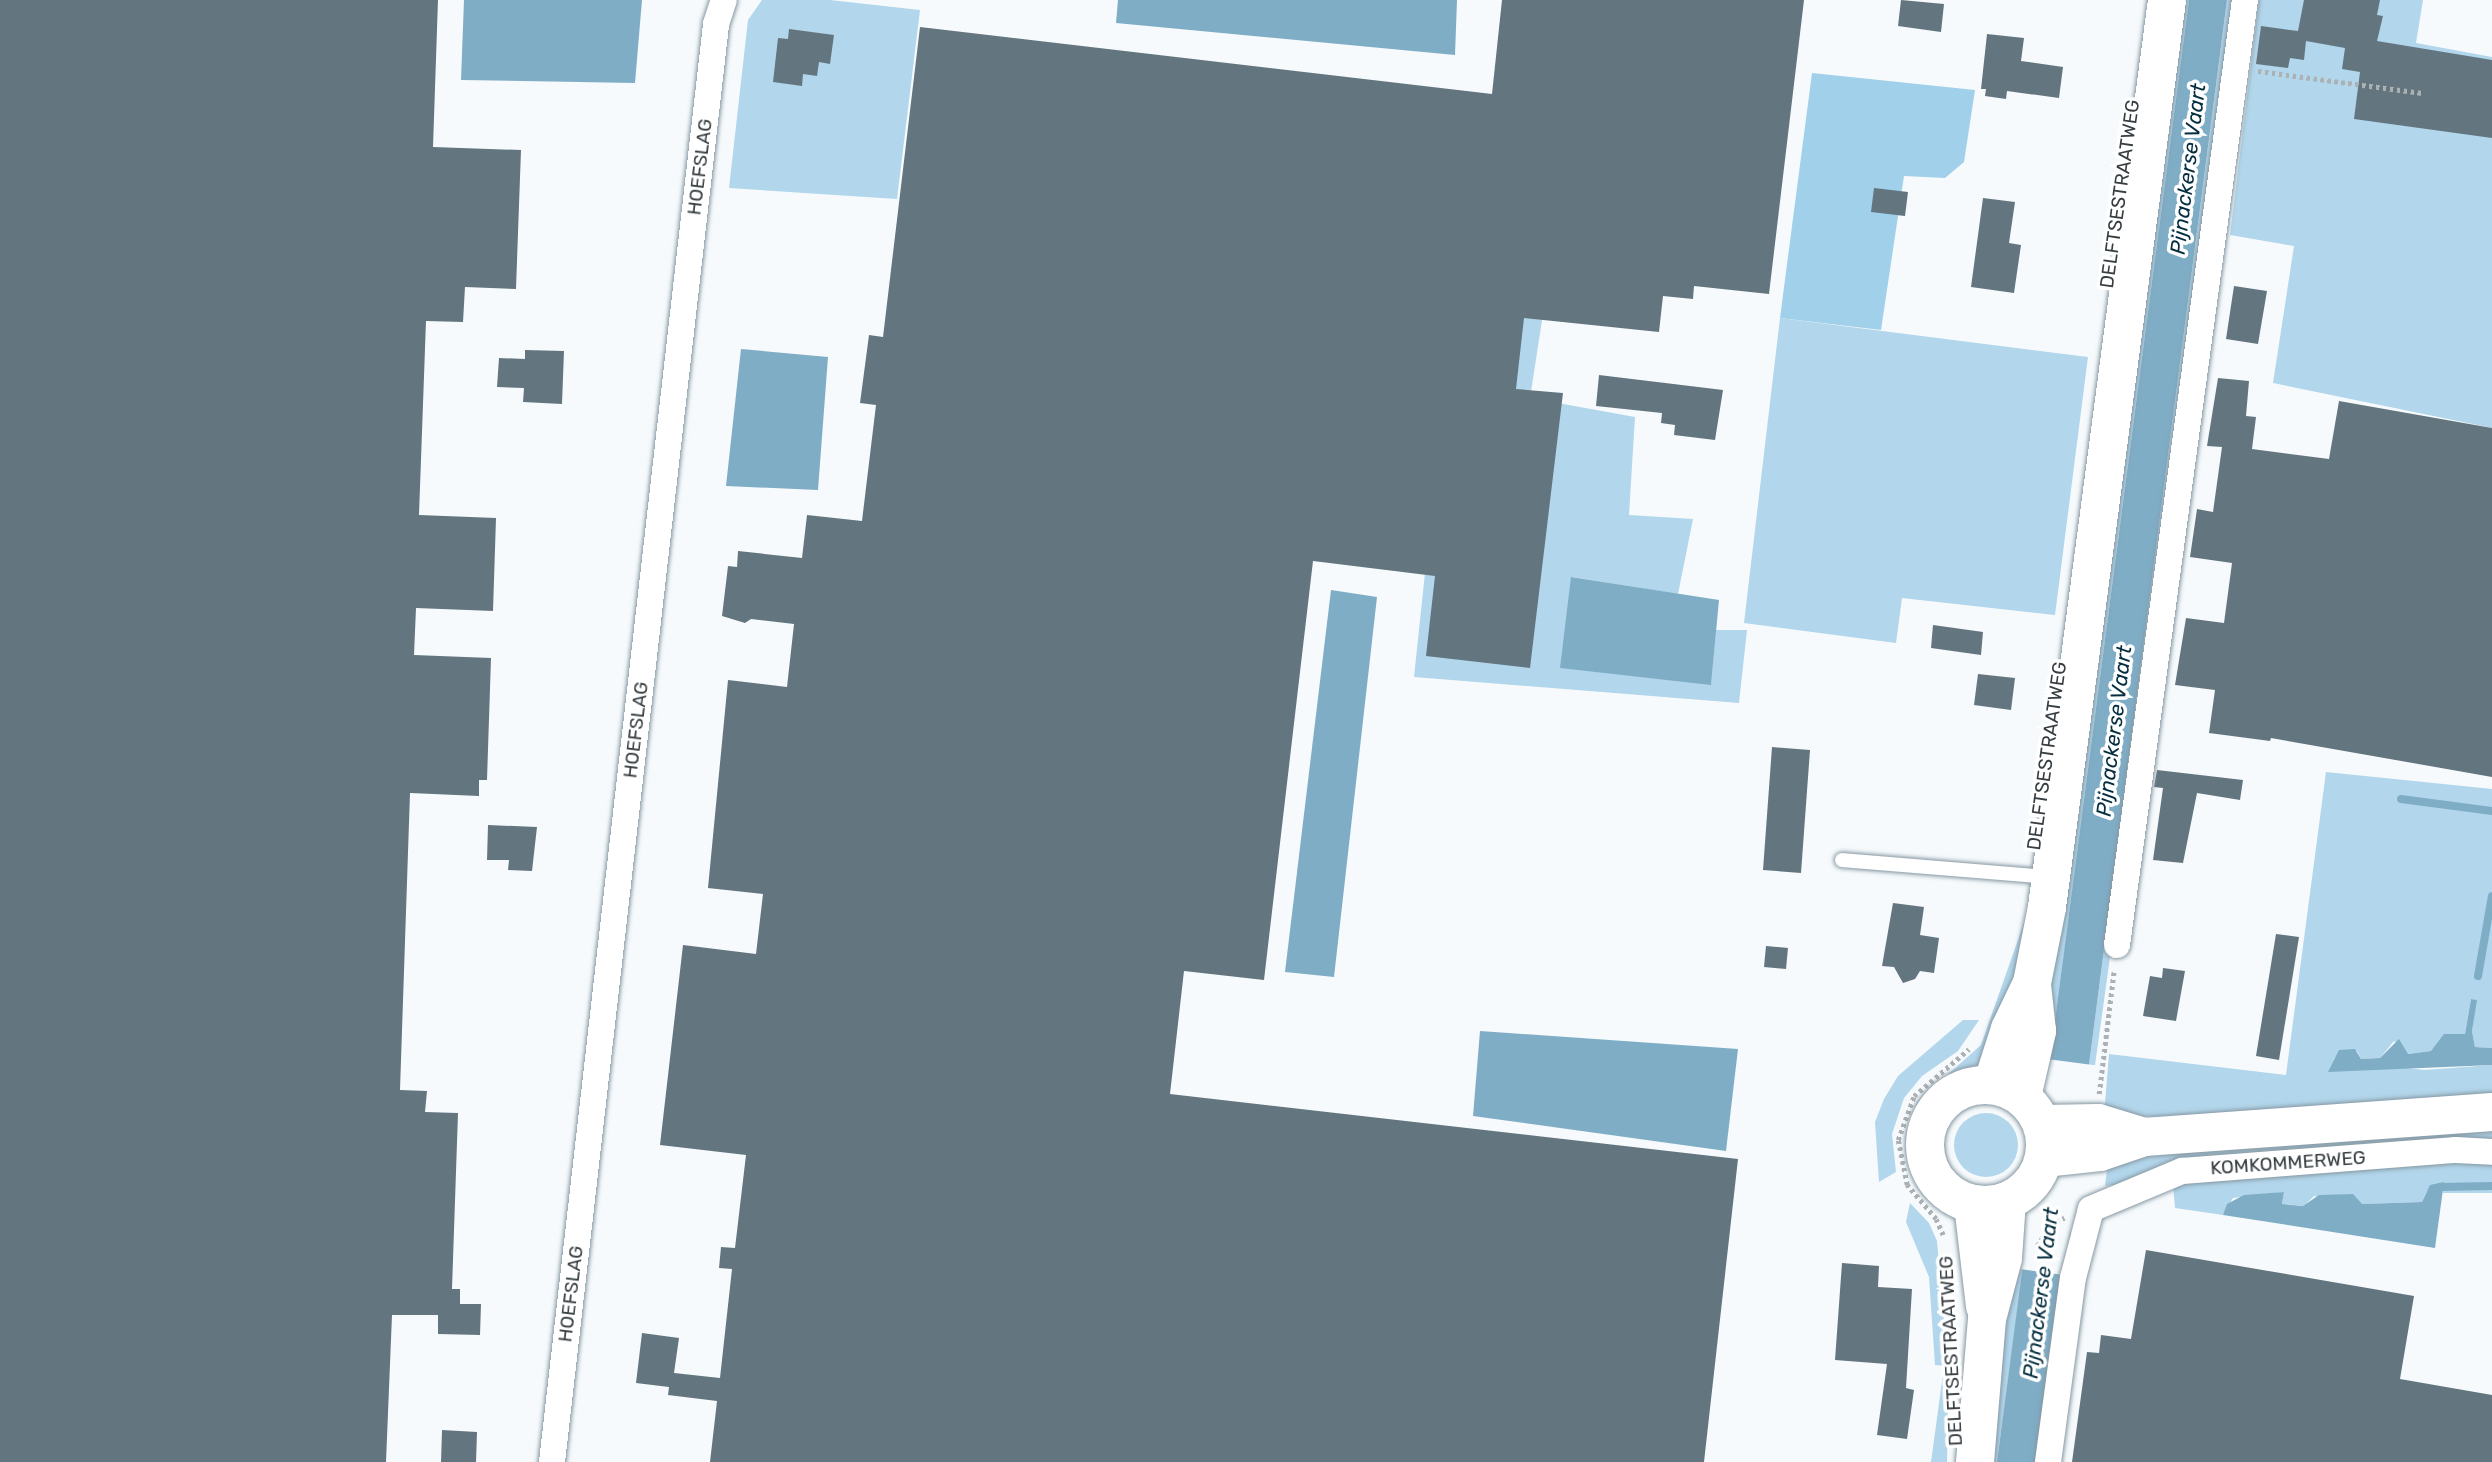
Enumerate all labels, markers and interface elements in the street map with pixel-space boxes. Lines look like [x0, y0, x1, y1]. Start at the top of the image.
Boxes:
water label: Pijnackerse Vaart [2165, 82, 2211, 256]
street label: DELFTSESTRAATWEG [2095, 98, 2145, 290]
street label: HOEFSLAG [683, 118, 717, 216]
water label: Pijnackerse Vaart [2091, 644, 2137, 818]
street label: DELFTSESTRAATWEG [2022, 660, 2072, 852]
street label: HOEFSLAG [619, 681, 653, 779]
street label: KOMKOMMERWEG [2210, 1146, 2366, 1180]
water label: Pijnackerse Vaart [2018, 1206, 2064, 1380]
street label: HOEFSLAG [554, 1245, 588, 1343]
street label: DELFTSESTRAATWEG [1935, 1255, 1967, 1447]

